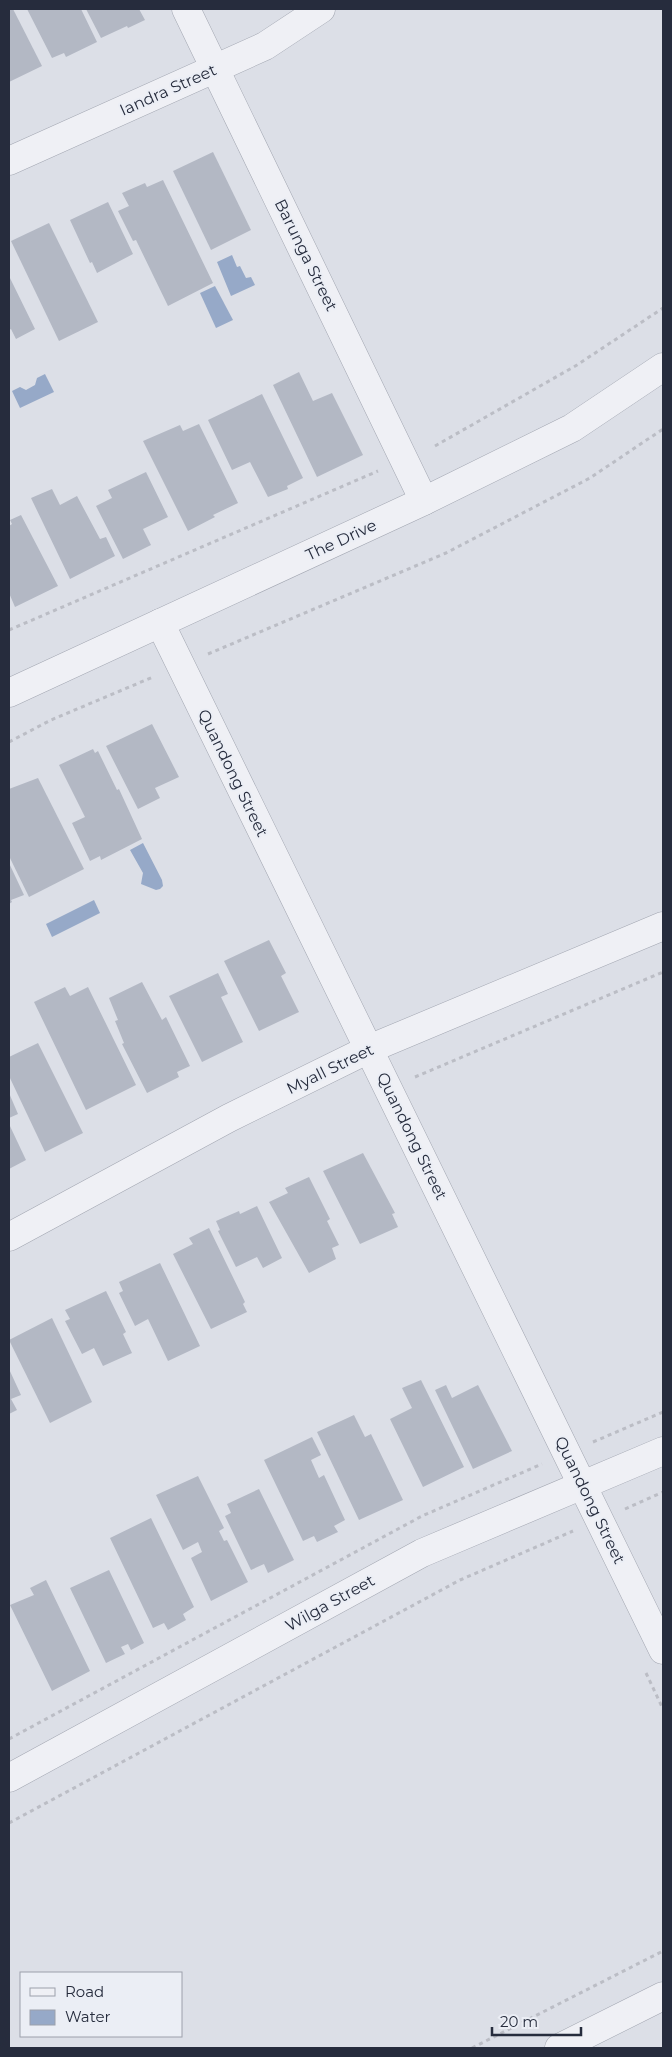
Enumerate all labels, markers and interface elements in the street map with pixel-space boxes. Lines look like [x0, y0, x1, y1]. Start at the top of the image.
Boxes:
street label: Iandra Street [117, 60, 220, 120]
street label: Barunga Street [271, 196, 342, 315]
street label: The Drive [303, 515, 379, 565]
street label: Quandong Street [194, 706, 272, 840]
street label: Myall Street [283, 1040, 377, 1098]
street label: Quandong Street [373, 1069, 451, 1203]
street label: Quandong Street [551, 1433, 629, 1567]
street label: Wilga Street [282, 1570, 378, 1635]
legend [20, 1972, 182, 2037]
text: Road [65, 1982, 104, 2001]
scale bar [492, 2004, 581, 2036]
text: Water [65, 2007, 111, 2026]
text: 20 m [500, 2012, 538, 2031]

